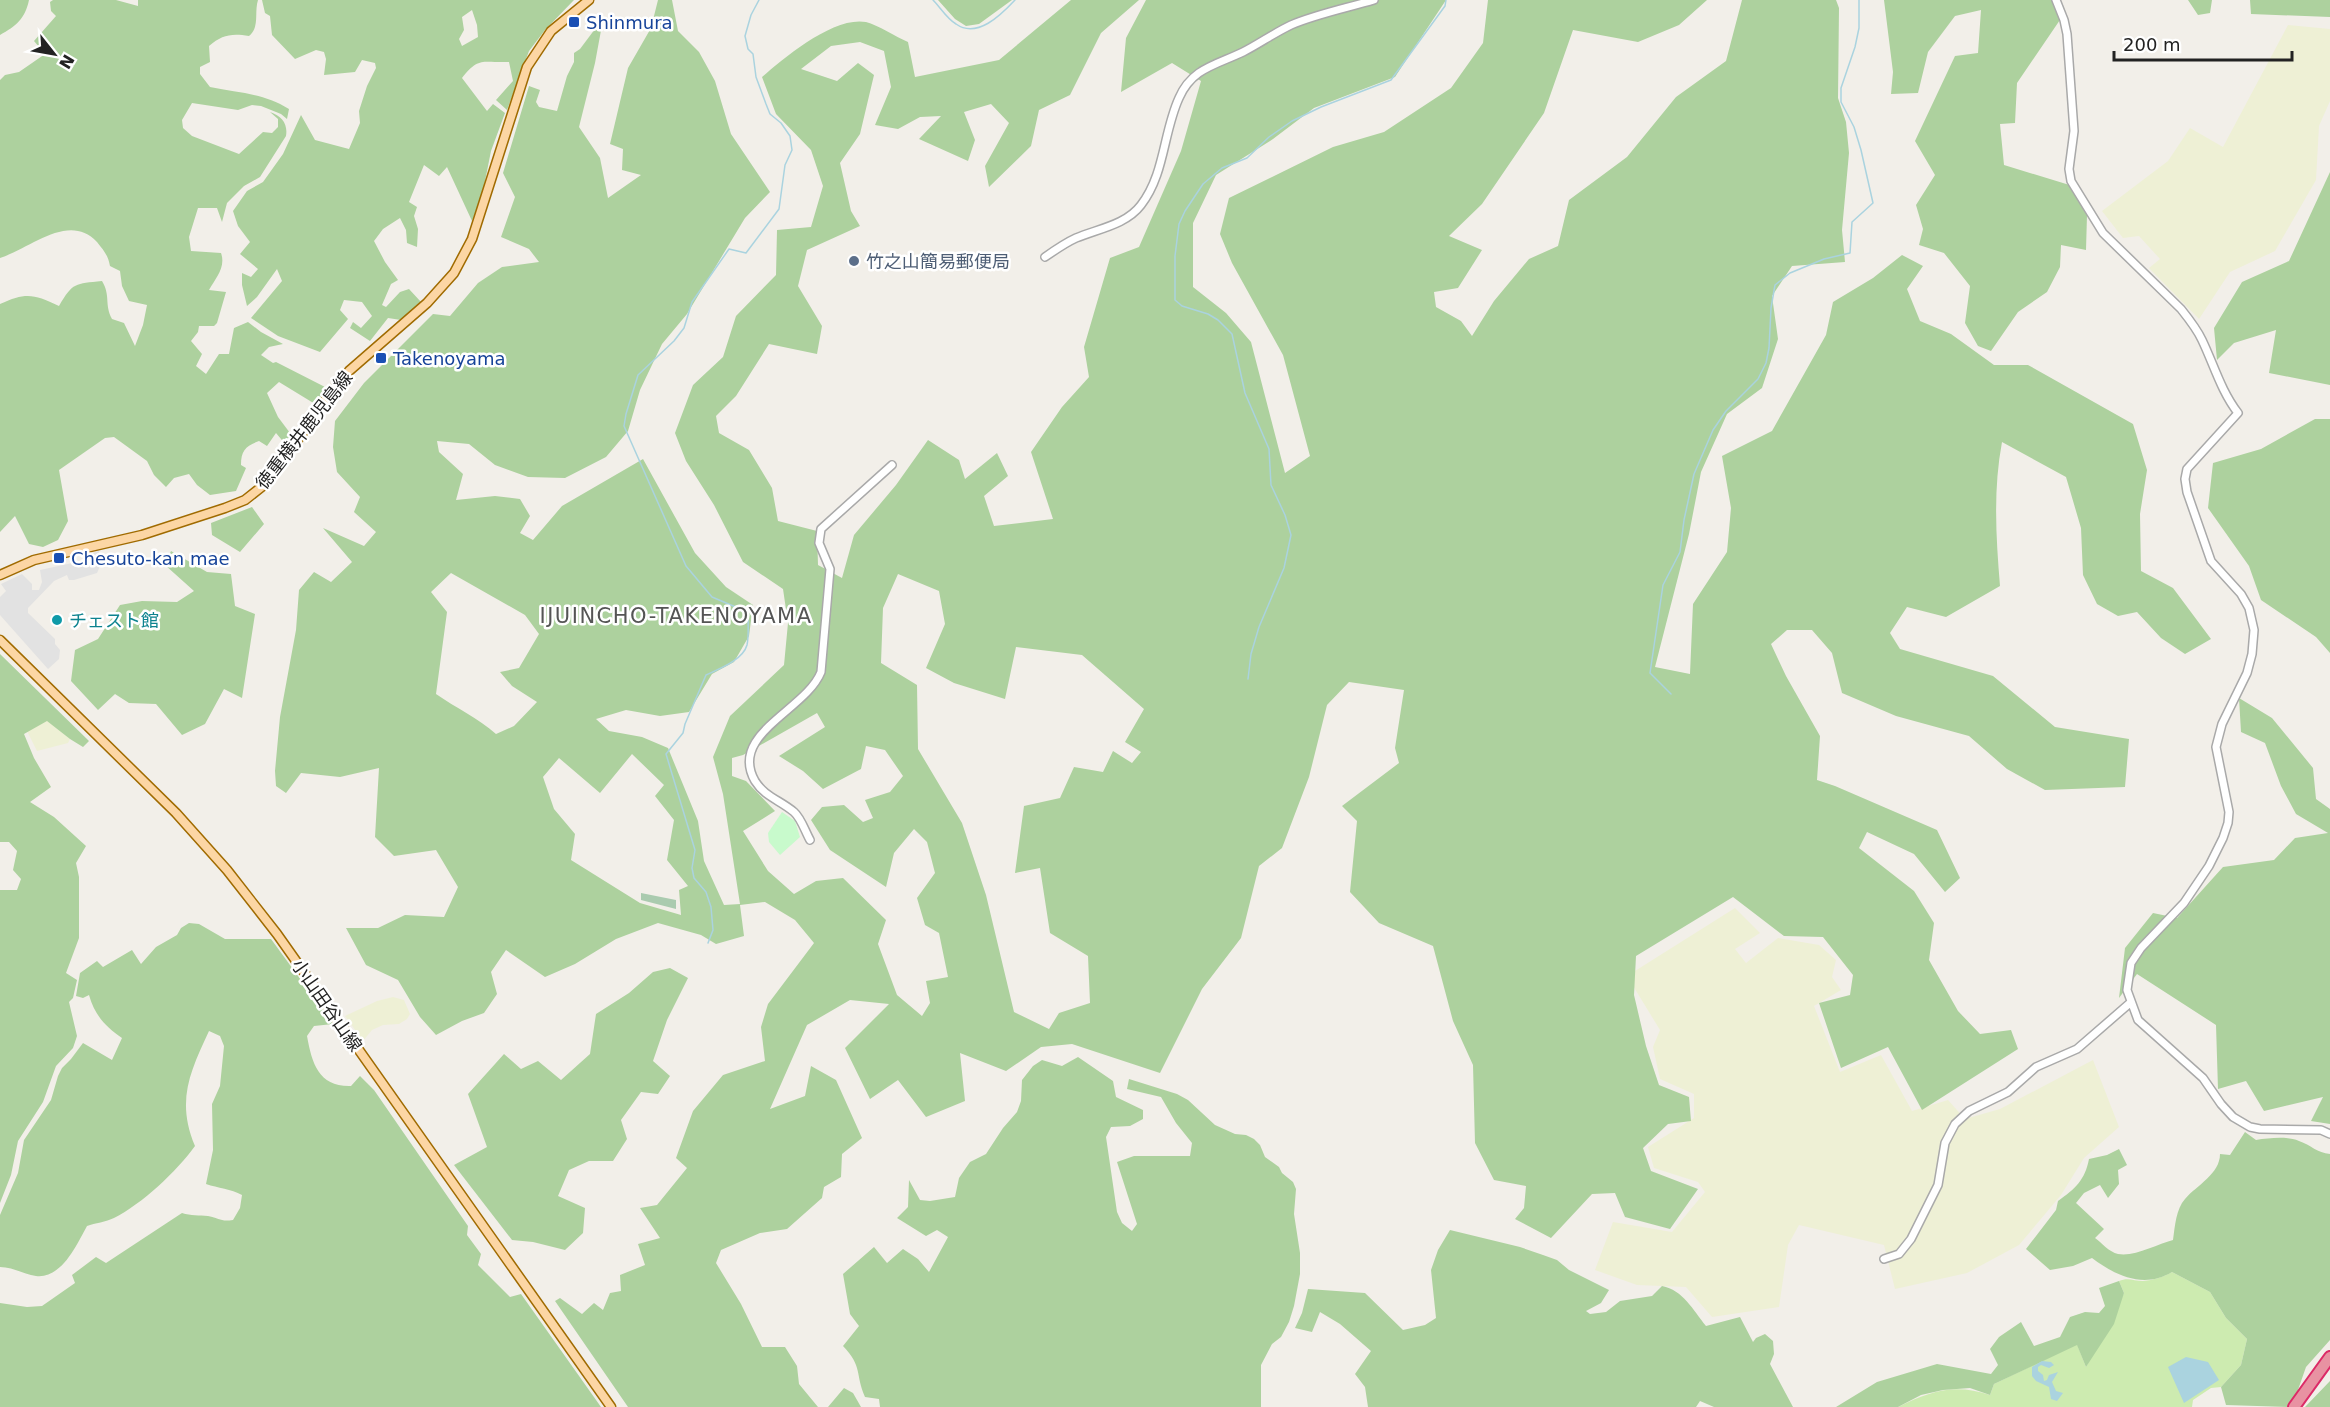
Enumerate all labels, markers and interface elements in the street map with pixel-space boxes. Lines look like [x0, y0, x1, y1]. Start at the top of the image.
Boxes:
place label: Shinmura [586, 12, 673, 33]
marker: Shinmura [567, 15, 581, 29]
north arrow [24, 24, 84, 84]
scale bar [2114, 24, 2292, 62]
text: 200 m [2123, 34, 2181, 55]
text: N [55, 51, 78, 72]
place label: 竹之山簡易郵便局 [866, 251, 1010, 272]
marker: 竹之山簡易郵便局 [847, 254, 861, 268]
place label: Takenoyama [392, 348, 506, 369]
marker: Takenoyama [374, 351, 388, 365]
street label: 徳重横井鹿児島線 [251, 367, 357, 493]
place label: Chesuto-kan mae [71, 548, 230, 569]
marker: Chesuto-kan mae [52, 551, 66, 565]
district label: IJUINCHO-TAKENOYAMA [539, 604, 813, 628]
place label: チェスト館 [69, 610, 159, 631]
marker: チェスト館 [50, 613, 64, 627]
street label: 小山田谷山線 [287, 955, 367, 1055]

